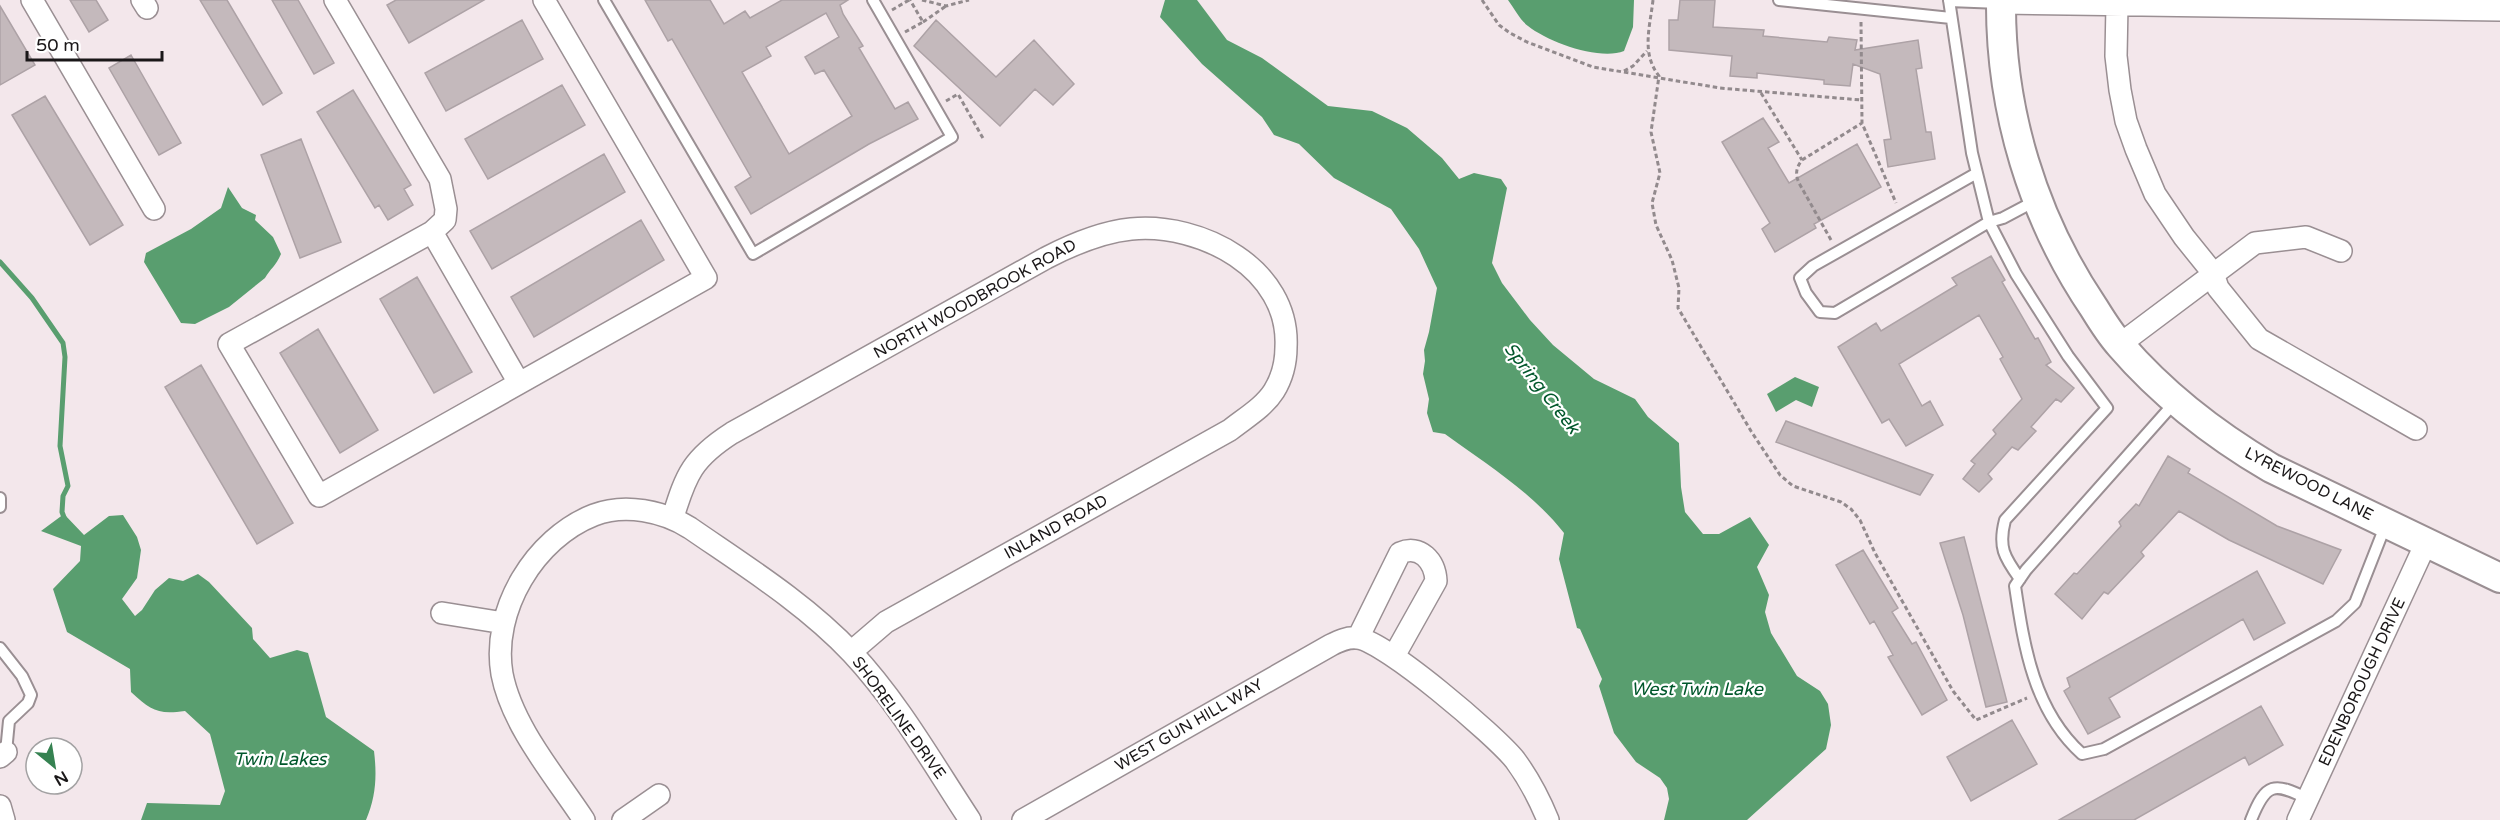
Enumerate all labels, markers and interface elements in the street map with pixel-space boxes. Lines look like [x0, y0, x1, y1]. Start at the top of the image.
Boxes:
scale bar [27, 24, 162, 62]
text: 50 m [36, 34, 80, 56]
street label: NORTH WOODBROOK ROAD [870, 235, 1080, 363]
water label: Spring Creek [1500, 338, 1585, 439]
street label: LYREWOOD LANE [2241, 443, 2377, 525]
street label: INLAND ROAD [1001, 490, 1111, 564]
street label: EDENBOROUGH DRIVE [2314, 595, 2410, 769]
street label: SHORELINE DRIVE [848, 653, 950, 783]
street label: WEST GUN HILL WAY [1112, 674, 1266, 776]
water label: West Twin Lake [1631, 678, 1764, 700]
north arrow [24, 736, 84, 796]
water label: Twin Lakes [233, 748, 328, 770]
text: N [50, 766, 72, 790]

